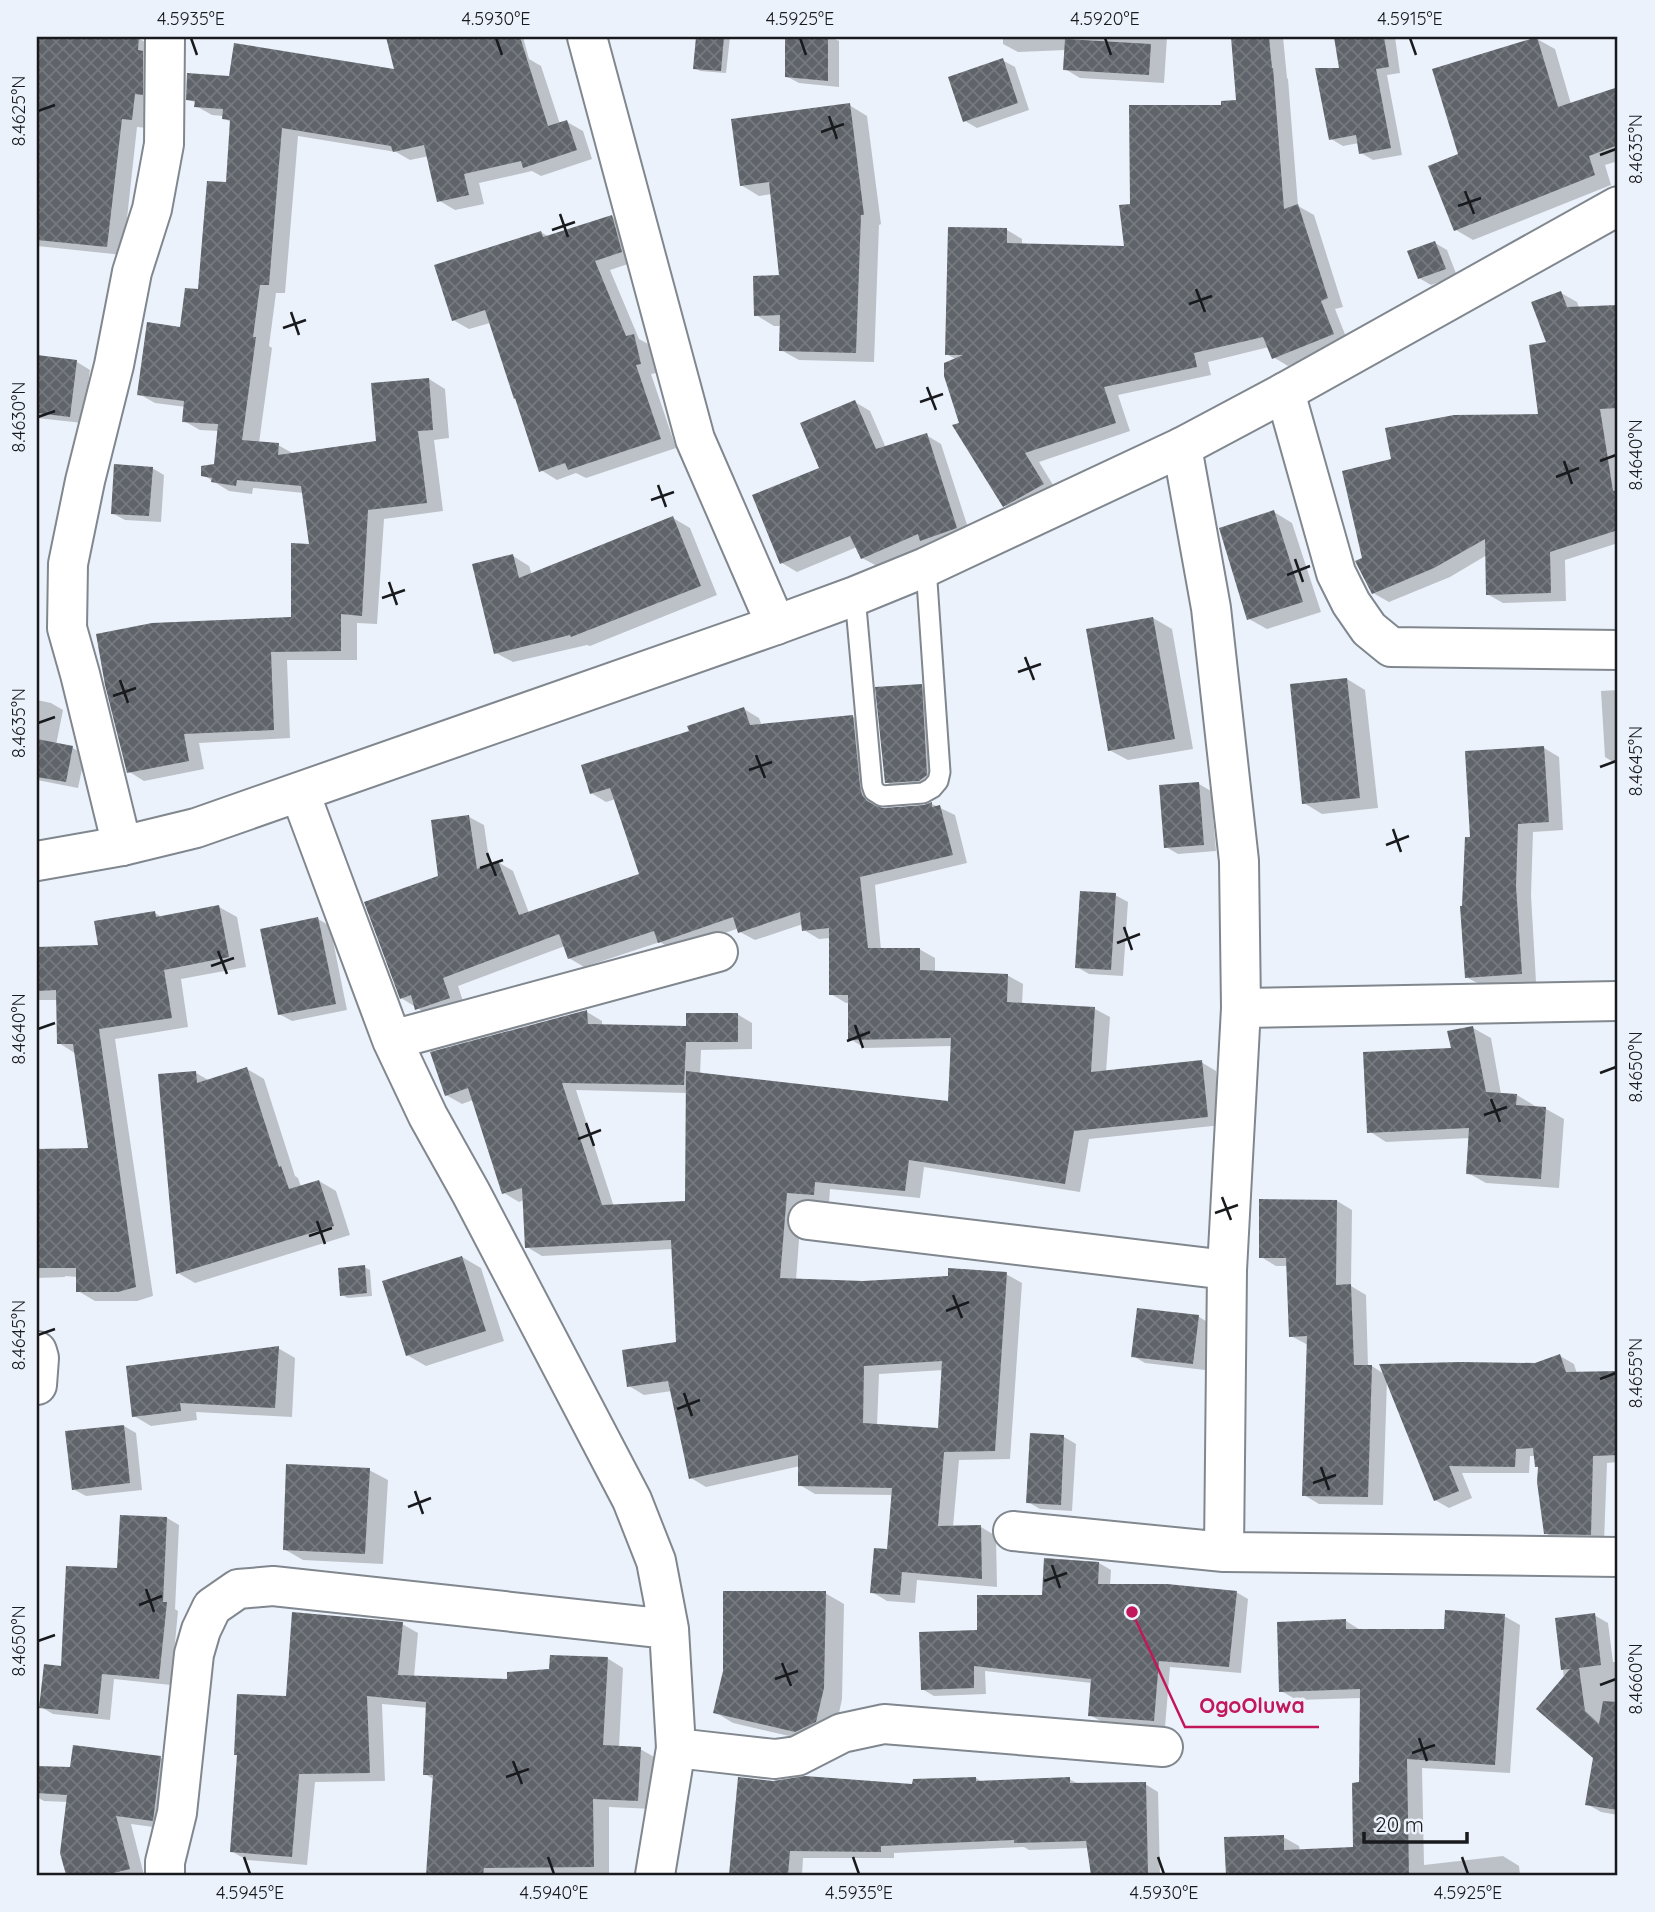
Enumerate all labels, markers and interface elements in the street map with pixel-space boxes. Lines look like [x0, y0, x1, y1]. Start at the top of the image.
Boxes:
text: 4.5935°E [157, 7, 225, 30]
text: 4.5930°E [462, 7, 530, 30]
text: 4.5925°E [766, 7, 834, 30]
text: 4.5920°E [1070, 7, 1140, 30]
text: 4.5915°E [1377, 7, 1443, 30]
text: 8.4625°N [7, 76, 30, 146]
text: 8.4635°N [1624, 114, 1647, 184]
text: 8.4630°N [7, 382, 30, 452]
text: 8.4640°N [1624, 419, 1647, 491]
text: 8.4635°N [7, 688, 30, 758]
text: 8.4645°N [1624, 726, 1647, 796]
text: 8.4640°N [7, 993, 30, 1065]
text: 8.4650°N [1624, 1031, 1647, 1103]
text: 8.4645°N [7, 1300, 30, 1370]
text: 8.4655°N [1624, 1338, 1647, 1408]
text: 8.4650°N [7, 1605, 30, 1677]
text: 8.4660°N [1624, 1643, 1647, 1715]
callout: OgoOluwa [1185, 1685, 1319, 1727]
text: OgoOluwa [1199, 1692, 1305, 1718]
scale bar [1364, 1800, 1468, 1844]
text: 20 m [1375, 1811, 1424, 1837]
text: 4.5945°E [216, 1881, 284, 1904]
text: 4.5940°E [520, 1881, 589, 1904]
text: 4.5935°E [825, 1881, 893, 1904]
text: 4.5930°E [1130, 1881, 1198, 1904]
text: 4.5925°E [1434, 1881, 1502, 1904]

